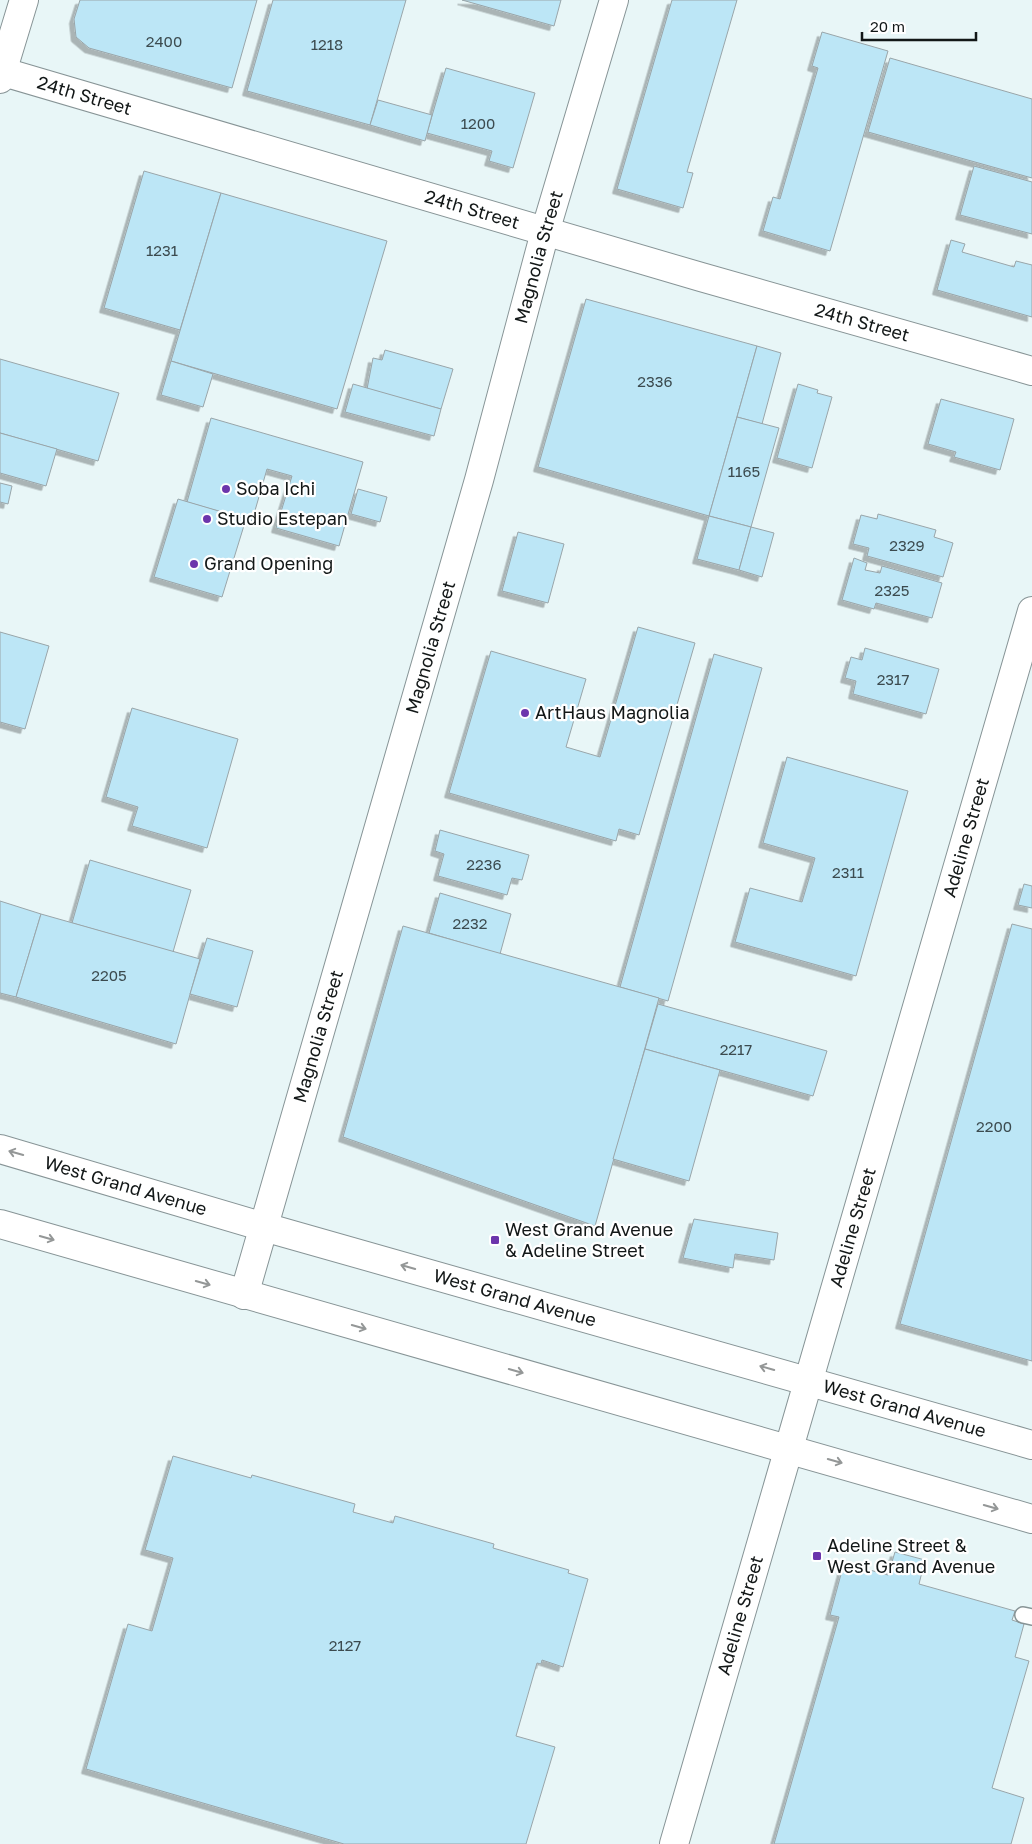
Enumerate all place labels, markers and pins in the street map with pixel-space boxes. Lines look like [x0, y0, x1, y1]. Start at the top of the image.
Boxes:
place label: Soba Ichi [236, 477, 315, 499]
marker: Soba Ichi [220, 483, 232, 495]
place label: Studio Estepan [217, 507, 348, 529]
marker: Studio Estepan [201, 513, 213, 525]
place label: Grand Opening [204, 552, 333, 574]
marker: Grand Opening [188, 558, 200, 570]
place label: ArtHaus Magnolia [535, 701, 690, 723]
marker: ArtHaus Magnolia [519, 707, 531, 719]
place label: West Grand Avenue & Adeline Street [505, 1218, 673, 1261]
marker: West Grand Avenue & Adeline Street [489, 1234, 501, 1246]
place label: Adeline Street & West Grand Avenue [827, 1534, 995, 1577]
marker: Adeline Street & West Grand Avenue [811, 1550, 823, 1562]

